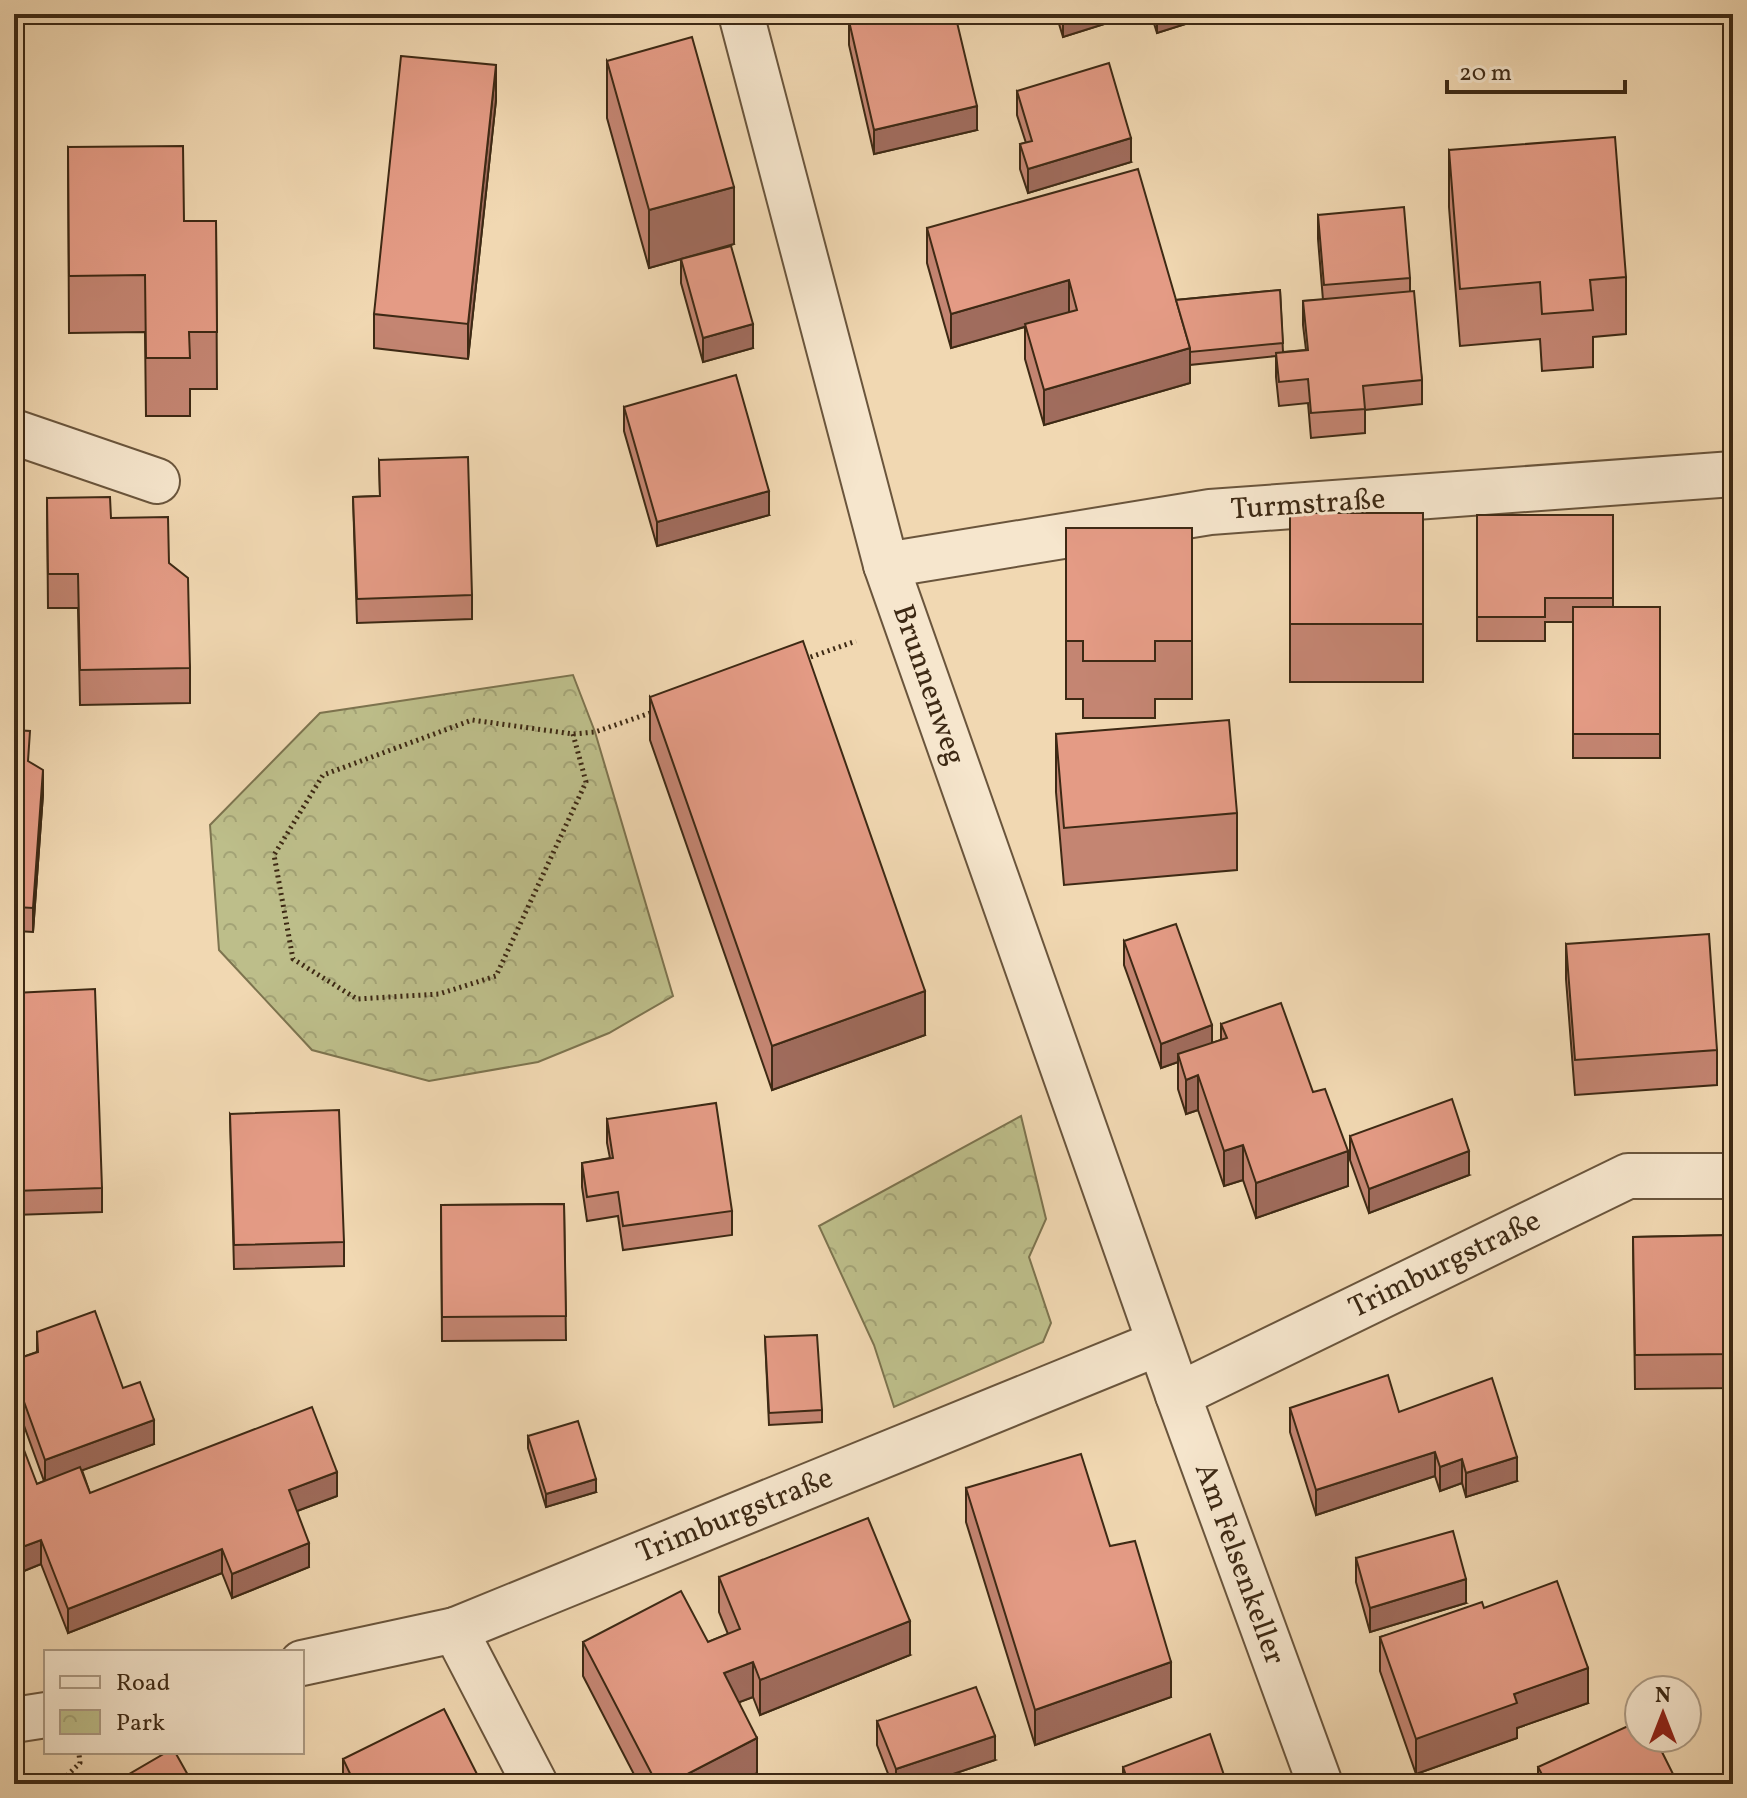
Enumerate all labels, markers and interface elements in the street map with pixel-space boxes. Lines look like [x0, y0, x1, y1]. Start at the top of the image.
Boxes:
scale bar [1447, 44, 1625, 94]
text: 20 m [1459, 57, 1512, 91]
street label: Turmstraße [1229, 479, 1387, 531]
street label: Brunnenweg [881, 599, 975, 771]
street label: Trimburgstraße [1342, 1200, 1548, 1330]
street label: Trimburgstraße [630, 1457, 840, 1575]
street label: Am Felsenkeller [1183, 1457, 1295, 1671]
legend [44, 1650, 304, 1754]
text: Road [116, 1667, 170, 1701]
north arrow [1623, 1674, 1703, 1754]
text: N [1655, 1681, 1671, 1712]
text: Park [116, 1707, 165, 1741]

